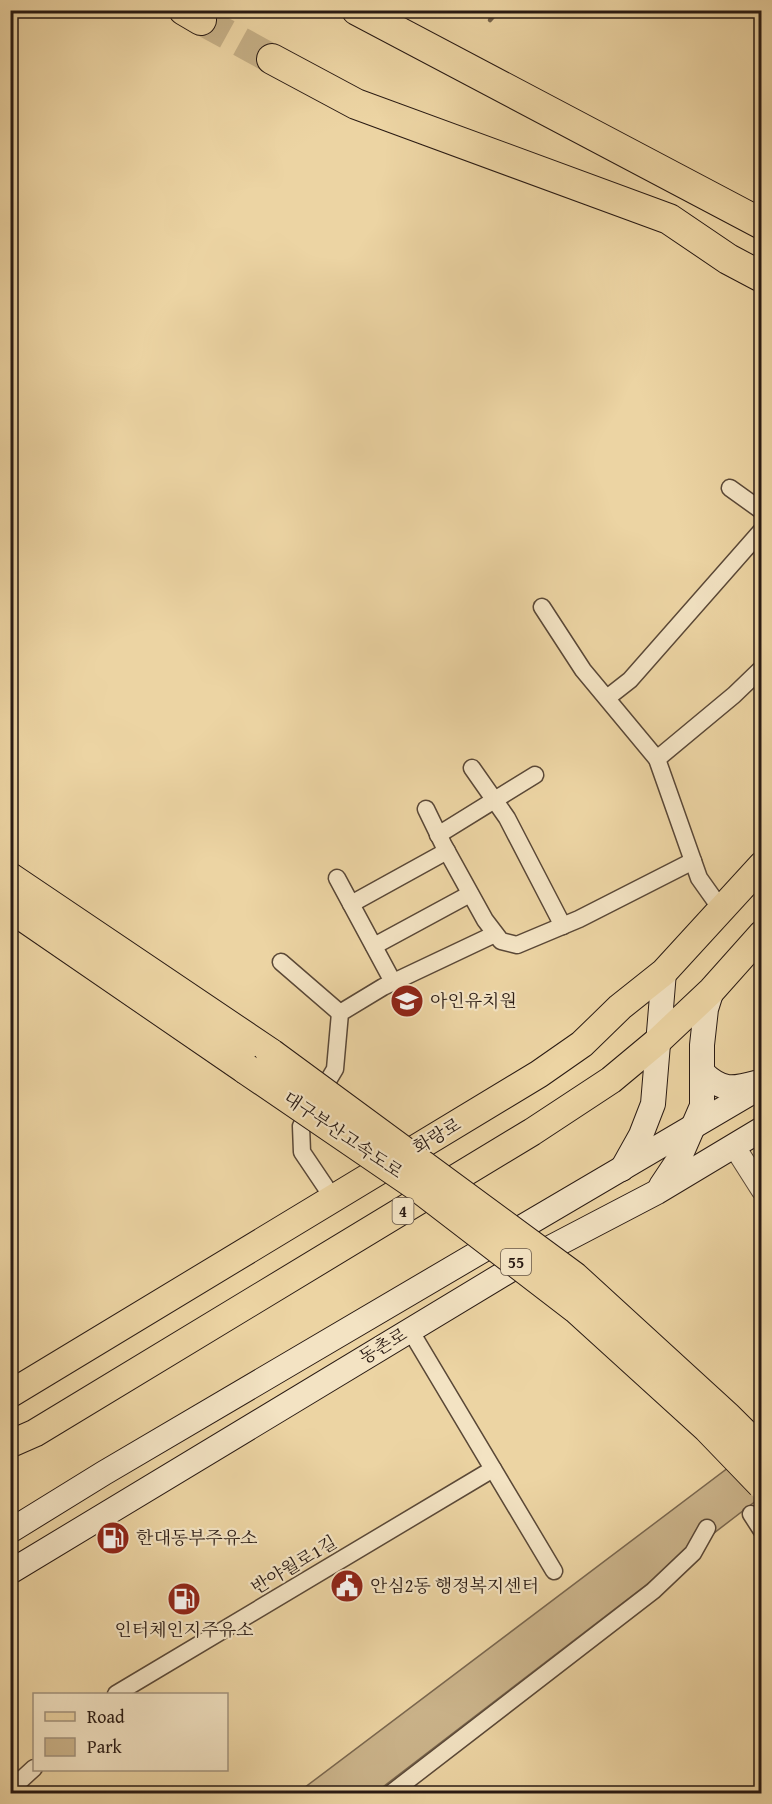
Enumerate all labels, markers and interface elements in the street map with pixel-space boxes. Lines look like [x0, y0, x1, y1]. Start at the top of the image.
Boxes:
school or university icon: 아인유치원 [389, 983, 425, 1019]
place label: 아인유치원 [430, 987, 517, 1014]
street label: 대구부산고속도로 [278, 1084, 408, 1185]
street label: 화랑로 [407, 1111, 466, 1161]
road number: 4 [392, 1198, 414, 1224]
road number: 55 [501, 1249, 531, 1275]
street label: 동촌로 [353, 1321, 412, 1371]
fuel station icon: 한대동부주유소 [95, 1520, 131, 1556]
place label: 한대동부주유소 [136, 1524, 258, 1551]
street label: 반야월로1길 [246, 1528, 342, 1601]
public building icon: 안심2동 행정복지센터 [329, 1568, 365, 1604]
place label: 안심2동 행정복지센터 [370, 1572, 539, 1599]
fuel station icon: 인터체인지주유소 [166, 1581, 202, 1617]
place label: 인터체인지주유소 [114, 1616, 254, 1643]
legend [33, 1693, 228, 1771]
text: Road [87, 1703, 125, 1730]
text: Park [87, 1733, 123, 1760]

